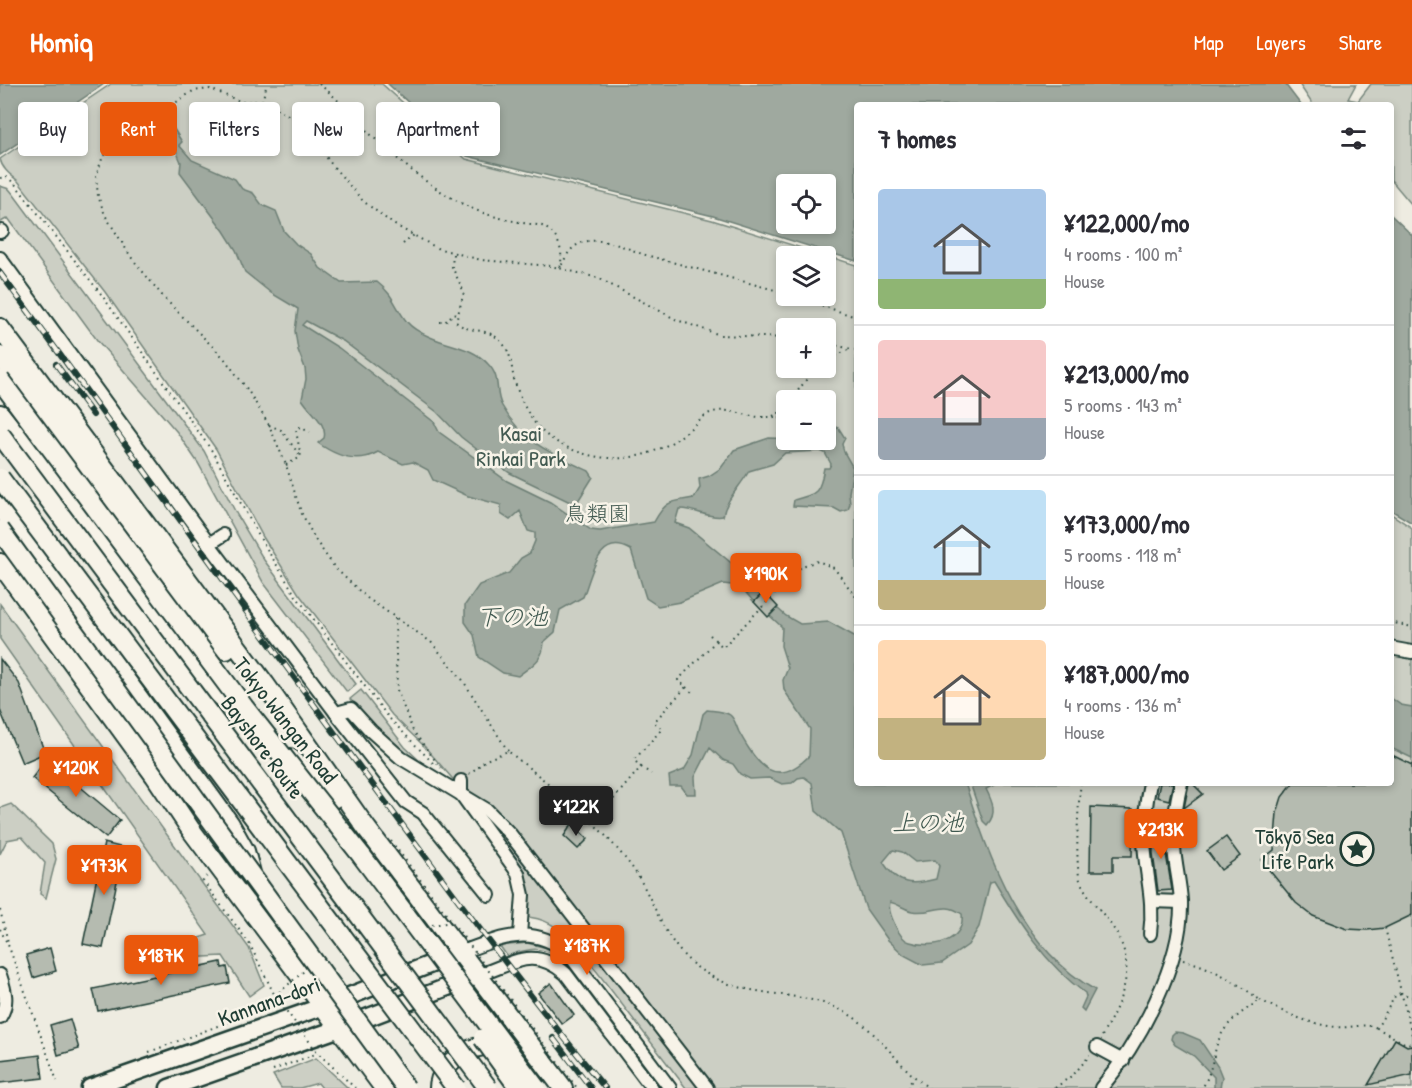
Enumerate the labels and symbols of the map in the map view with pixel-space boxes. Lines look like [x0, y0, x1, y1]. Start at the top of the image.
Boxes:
park label: Kasai Rinkai Park [476, 418, 566, 473]
park label: 鳥類園 [564, 498, 630, 528]
pin: ¥190K [724, 553, 808, 604]
water label: 下の池 [476, 600, 549, 632]
street label: Tokyo Wangan Road [227, 650, 345, 790]
street label: Bayshore Route [214, 689, 312, 805]
pin: ¥120K [34, 747, 118, 798]
pin: ¥122K [534, 786, 618, 837]
water label: 上の池 [892, 806, 965, 838]
pin: ¥213K [1119, 809, 1203, 860]
place label: Tōkyō Sea Life Park [1255, 821, 1334, 876]
place icon: Tōkyō Sea Life Park [1339, 831, 1375, 867]
pin: ¥173K [62, 845, 146, 896]
pin: ¥187K [545, 925, 629, 976]
pin: ¥187K [119, 935, 203, 986]
street label: Kannana-dori [214, 969, 324, 1033]

